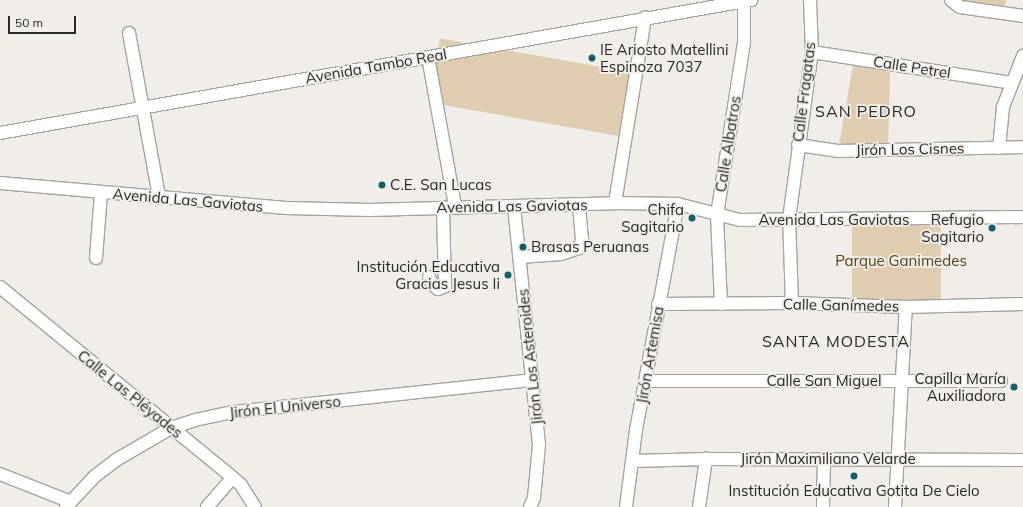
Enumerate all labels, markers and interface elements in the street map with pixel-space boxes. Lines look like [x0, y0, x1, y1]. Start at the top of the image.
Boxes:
scale bar [10, 8, 78, 34]
text: 50 m [15, 15, 43, 30]
place label: IE Ariosto Matellini Espinoza 7037 [600, 40, 729, 75]
street label: Calle Fragatas [789, 41, 819, 143]
street label: Avenida Tambo Real [304, 45, 448, 87]
street label: Calle Petrel [872, 52, 952, 82]
marker: IE Ariosto Matellini Espinoza 7037 [587, 53, 597, 63]
street label: Calle Albatros [711, 94, 745, 194]
district label: SAN PEDRO [815, 101, 917, 121]
street label: Jirón Los Cisnes [855, 139, 965, 159]
place label: C.E. San Lucas [390, 176, 492, 194]
marker: C.E. San Lucas [377, 180, 387, 190]
street label: Avenida Las Gaviotas [112, 184, 264, 216]
street label: Avenida Las Gaviotas [436, 196, 588, 216]
place label: Chifa Sagitario [621, 200, 684, 235]
place label: Refugio Sagitario [921, 210, 984, 245]
street label: Avenida Las Gaviotas [758, 211, 910, 229]
marker: Chifa Sagitario [687, 213, 697, 223]
marker: Refugio Sagitario [987, 223, 997, 233]
place label: Brasas Peruanas [531, 238, 649, 256]
marker: Brasas Peruanas [518, 242, 528, 252]
park label: Parque Ganimedes [835, 252, 967, 270]
place label: Institución Educativa Gracias Jesus Ii [357, 257, 500, 292]
marker: Institución Educativa Gracias Jesus Ii [503, 270, 513, 280]
street label: Jirón Los Asteroides [514, 288, 546, 426]
street label: Calle Ganímedes [783, 295, 899, 315]
street label: Jirón Artemisa [633, 305, 667, 405]
district label: SANTA MODESTA [762, 331, 910, 351]
street label: Calle Las Pléyades [74, 346, 186, 442]
place label: Capilla María Auxiliadora [914, 369, 1006, 404]
street label: Calle San Miguel [766, 372, 882, 390]
marker: Capilla María Auxiliadora [1009, 382, 1019, 392]
street label: Jirón El Universo [228, 392, 342, 422]
street label: Jirón Maximiliano Velarde [740, 450, 916, 468]
marker: Institución Educativa Gotita De Cielo [849, 471, 859, 481]
place label: Institución Educativa Gotita De Cielo [728, 482, 980, 500]

